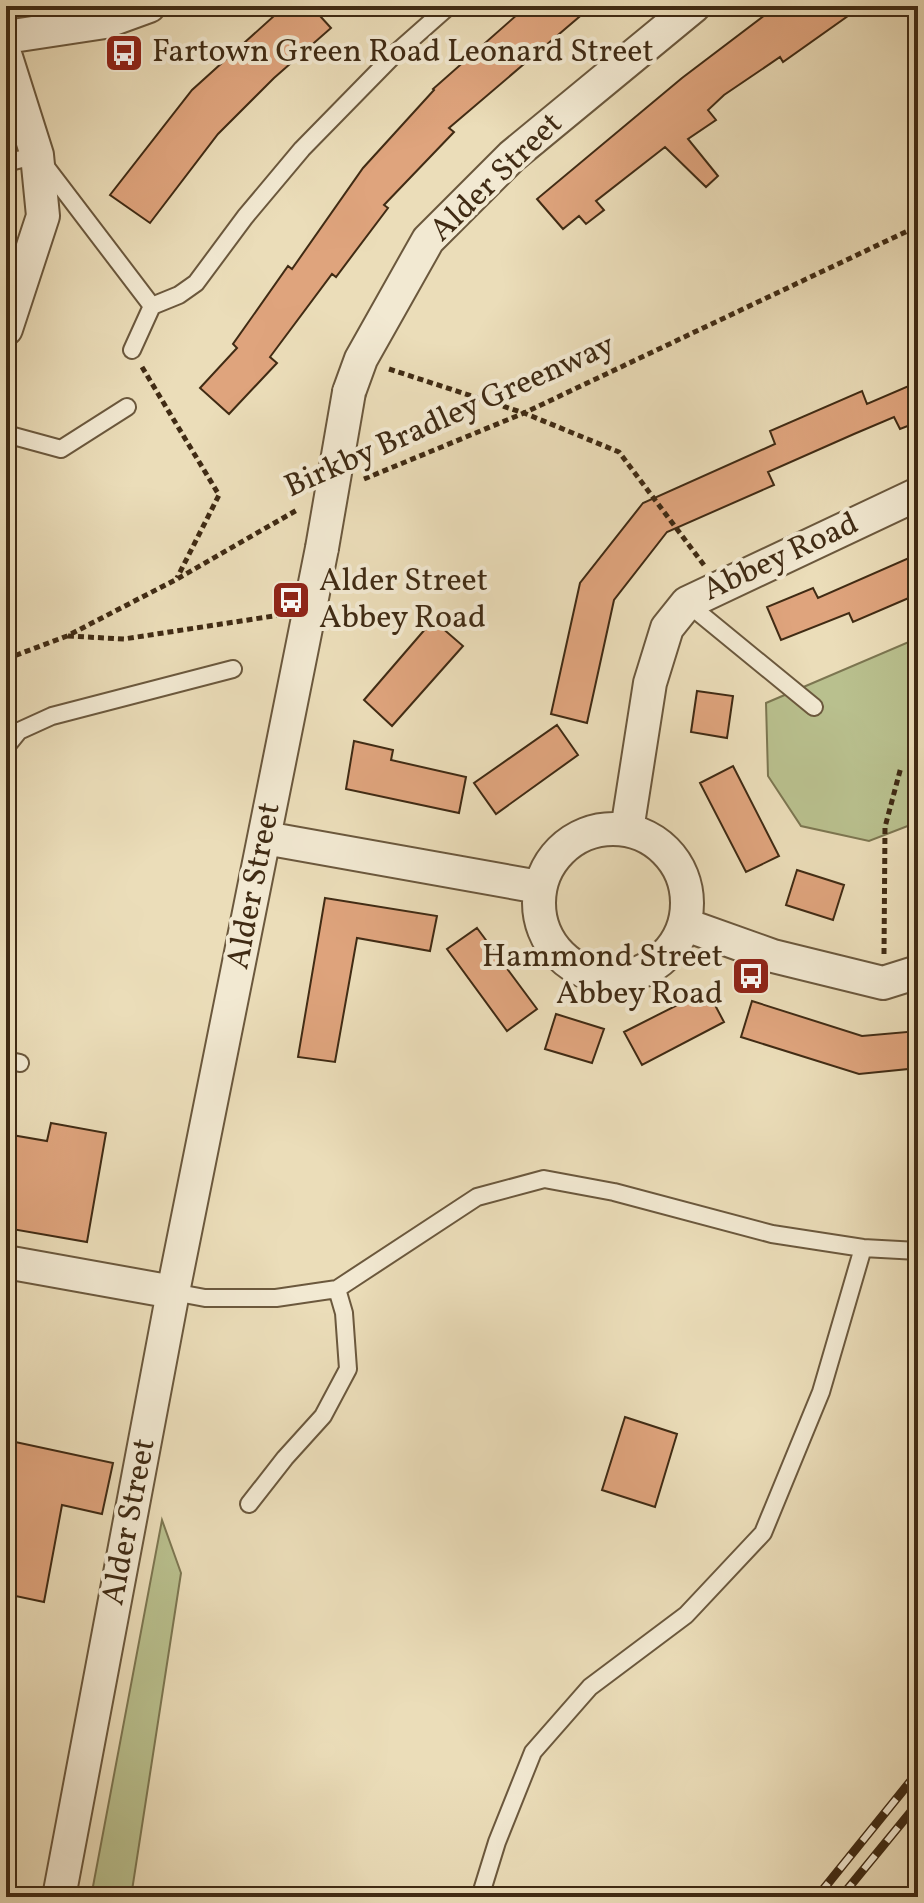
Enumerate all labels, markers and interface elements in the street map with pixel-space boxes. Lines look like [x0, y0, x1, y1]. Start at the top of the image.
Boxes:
place label: Fartown Green Road Leonard Street [152, 31, 654, 75]
bus stop icon: Fartown Green Road Leonard Street [103, 32, 145, 74]
street label: Alder Street [421, 103, 573, 253]
street label: Birkby Bradley Greenway [278, 324, 622, 510]
street label: Abbey Road [696, 503, 866, 613]
place label: Alder Street Abbey Road [319, 560, 488, 641]
bus stop icon: Alder Street Abbey Road [270, 579, 312, 621]
street label: Alder Street [217, 799, 293, 973]
place label: Hammond Street Abbey Road [482, 936, 723, 1017]
bus stop icon: Hammond Street Abbey Road [730, 955, 772, 997]
street label: Alder Street [92, 1435, 168, 1609]

